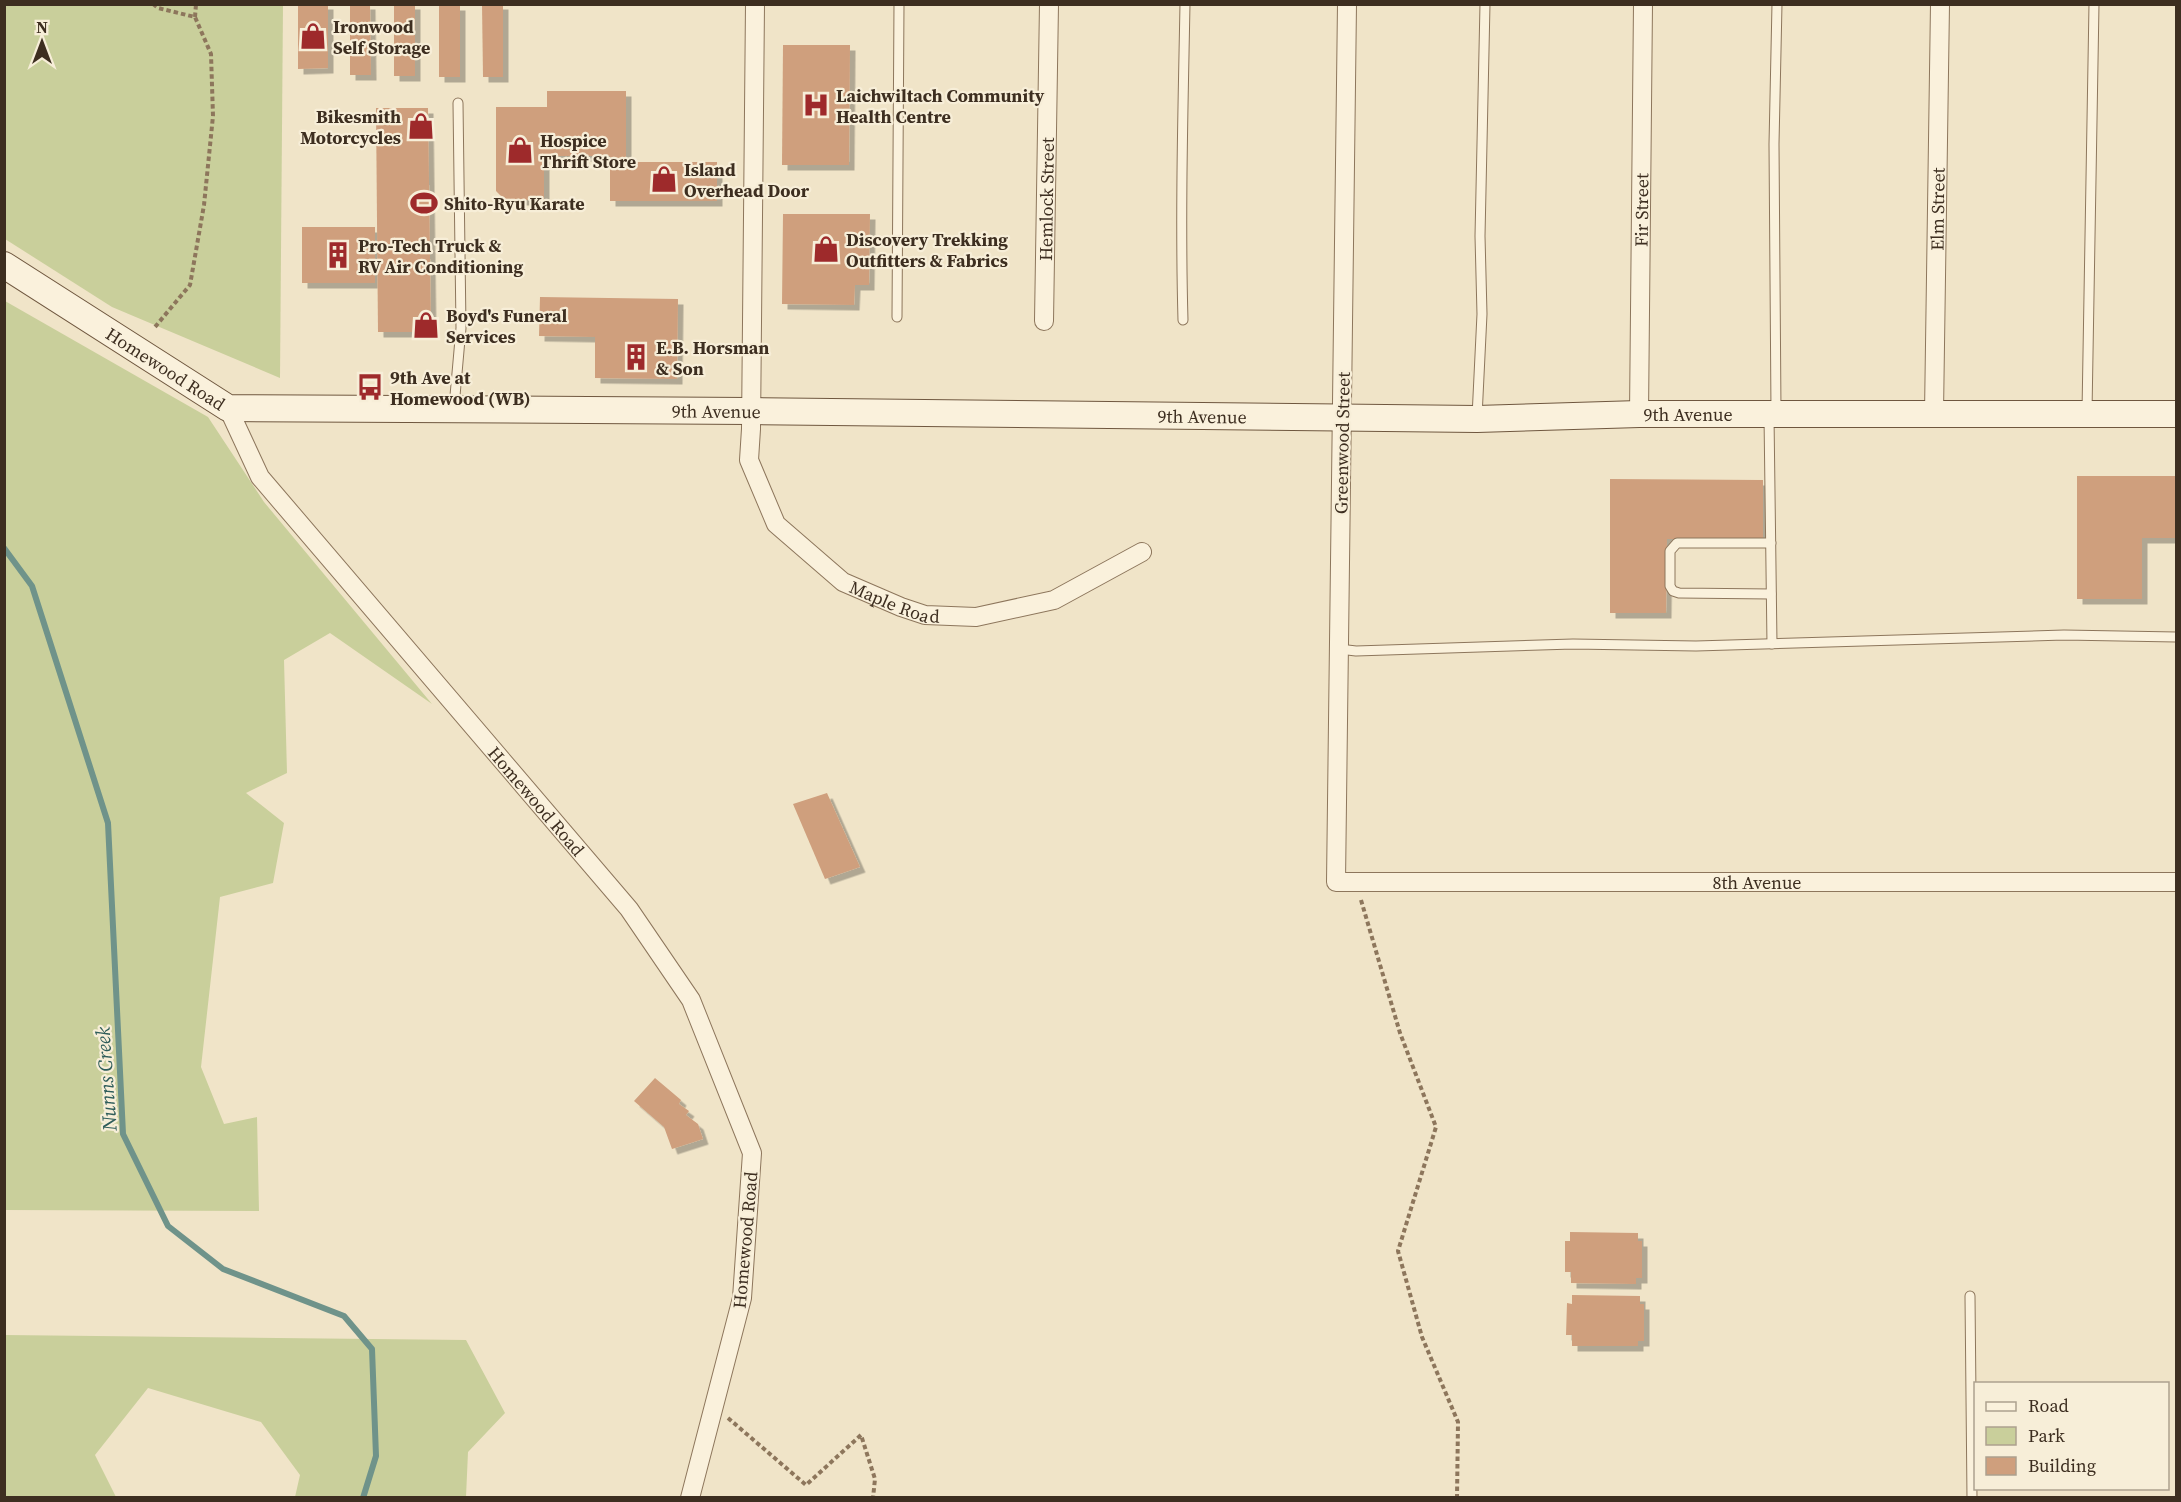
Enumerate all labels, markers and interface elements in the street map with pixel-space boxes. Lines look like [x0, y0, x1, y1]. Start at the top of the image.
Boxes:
north arrow [12, 12, 72, 72]
place label: Ironwood Self Storage [333, 14, 430, 60]
text: N [36, 16, 48, 38]
shop icon: Ironwood Self Storage [298, 21, 328, 51]
place label: Laichwiltach Community Health Centre [836, 83, 1045, 129]
hospital icon: Laichwiltach Community Health Centre [801, 90, 831, 120]
place label: Bikesmith Motorcycles [300, 104, 401, 150]
shop icon: Bikesmith Motorcycles [406, 111, 436, 141]
place label: Hospice Thrift Store [540, 128, 636, 174]
shop icon: Hospice Thrift Store [505, 135, 535, 165]
street label: Hemlock Street [1032, 137, 1059, 261]
place label: Island Overhead Door [684, 157, 810, 203]
shop icon: Island Overhead Door [649, 164, 679, 194]
street label: Elm Street [1924, 167, 1950, 251]
street label: Fir Street [1628, 173, 1654, 247]
sports icon: Shito-Ryu Karate [409, 188, 439, 218]
place label: Shito-Ryu Karate [444, 191, 585, 216]
place label: Discovery Trekking Outfitters & Fabrics [846, 227, 1008, 273]
place label: Pro-Tech Truck & RV Air Conditioning [358, 233, 523, 279]
shop icon: Discovery Trekking Outfitters & Fabrics [811, 234, 841, 264]
building icon: Pro-Tech Truck & RV Air Conditioning [323, 240, 353, 270]
place label: Boyd's Funeral Services [446, 303, 567, 349]
shop icon: Boyd's Funeral Services [411, 310, 441, 340]
street label: Homewood Road [101, 321, 230, 416]
place label: E.B. Horsman & Son [656, 335, 769, 381]
building icon: E.B. Horsman & Son [621, 342, 651, 372]
place label: 9th Ave at Homewood (WB) [390, 365, 531, 411]
street label: Greenwood Street [1328, 371, 1356, 514]
bus stop icon: 9th Ave at Homewood (WB) [355, 372, 385, 402]
street label: 9th Avenue [672, 398, 761, 424]
street label: 9th Avenue [1644, 402, 1733, 427]
street label: 9th Avenue [1158, 403, 1247, 429]
street label: Maple Road [846, 574, 940, 629]
street label: Homewood Road [483, 741, 591, 861]
street label: 8th Avenue [1712, 870, 1801, 895]
water label: Nunns Creek [88, 1025, 124, 1133]
street label: Homewood Road [727, 1171, 763, 1309]
legend [1974, 1382, 2169, 1490]
text: Road [2028, 1393, 2069, 1418]
text: Park [2028, 1423, 2065, 1448]
text: Building [2028, 1453, 2096, 1478]

